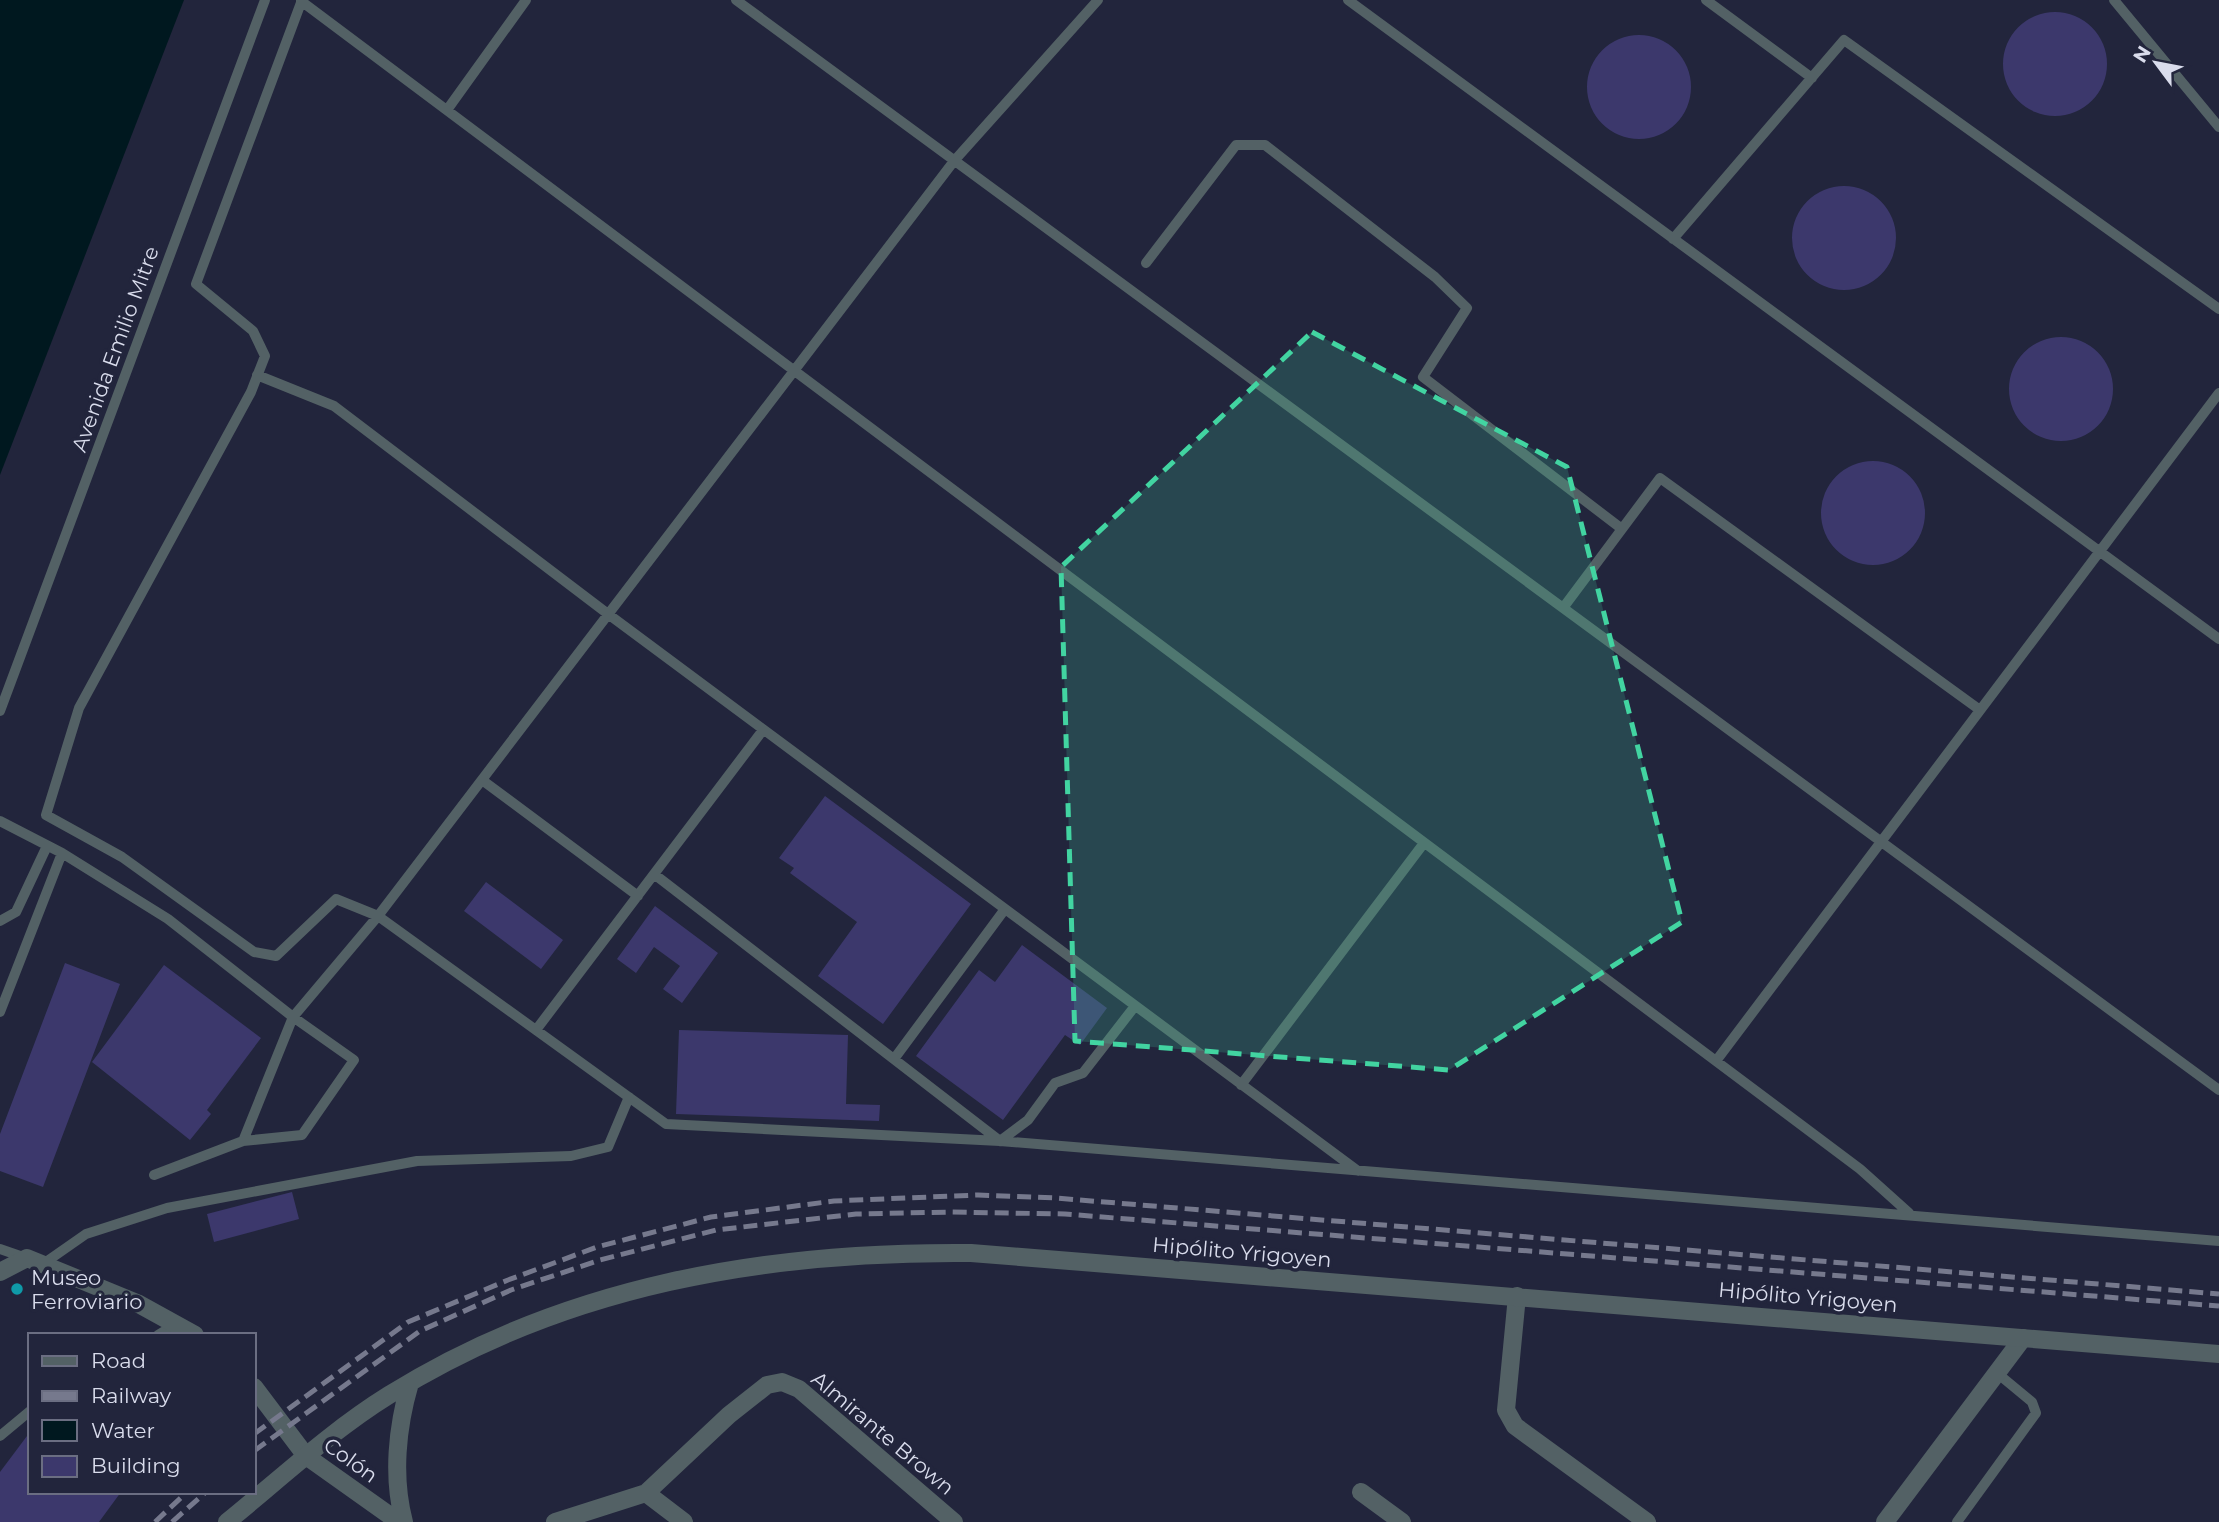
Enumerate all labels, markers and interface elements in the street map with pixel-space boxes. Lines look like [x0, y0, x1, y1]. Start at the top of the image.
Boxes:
north arrow [2121, 28, 2191, 98]
text: N [2128, 42, 2156, 67]
street label: Avenida Emilio Mitre [66, 243, 164, 455]
street label: Hipólito Yrigoyen [1151, 1232, 1333, 1272]
place label: Museo Ferroviario [31, 1265, 142, 1314]
street label: Hipólito Yrigoyen [1717, 1277, 1899, 1317]
marker: Museo Ferroviario [9, 1281, 25, 1297]
legend [28, 1333, 256, 1494]
text: Road [91, 1348, 146, 1373]
street label: Almirante Brown [807, 1366, 959, 1500]
text: Railway [91, 1383, 172, 1408]
text: Water [91, 1418, 155, 1443]
street label: Colón [319, 1432, 383, 1488]
text: Building [91, 1453, 181, 1478]

